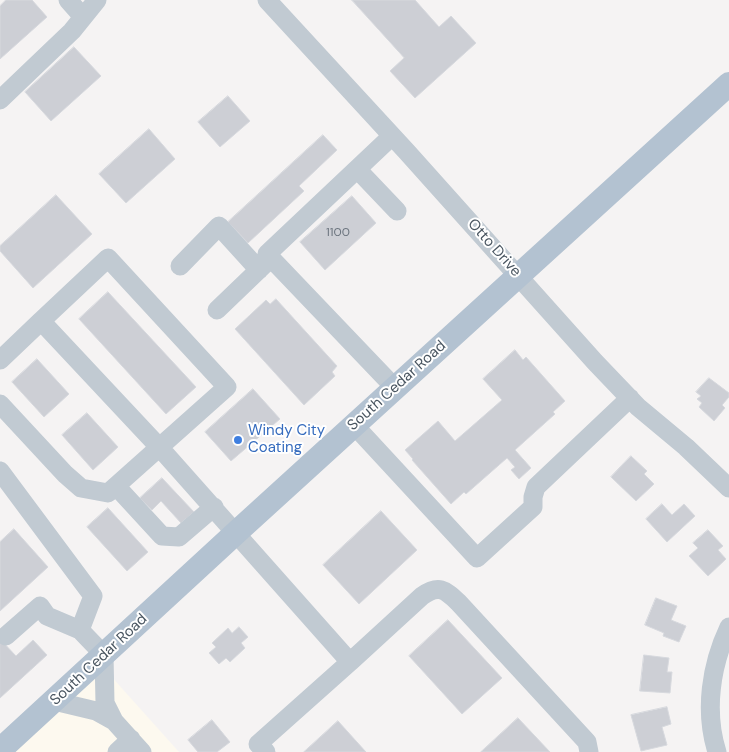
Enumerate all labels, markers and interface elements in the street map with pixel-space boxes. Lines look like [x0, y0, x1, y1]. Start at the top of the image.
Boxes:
street label: Otto Drive [463, 215, 525, 281]
house number: 1100 [326, 226, 350, 240]
street label: South Cedar Road [344, 337, 450, 435]
place label: Windy City Coating [248, 422, 325, 457]
marker: Windy City Coating [232, 434, 244, 446]
street label: South Cedar Road [47, 610, 151, 710]

